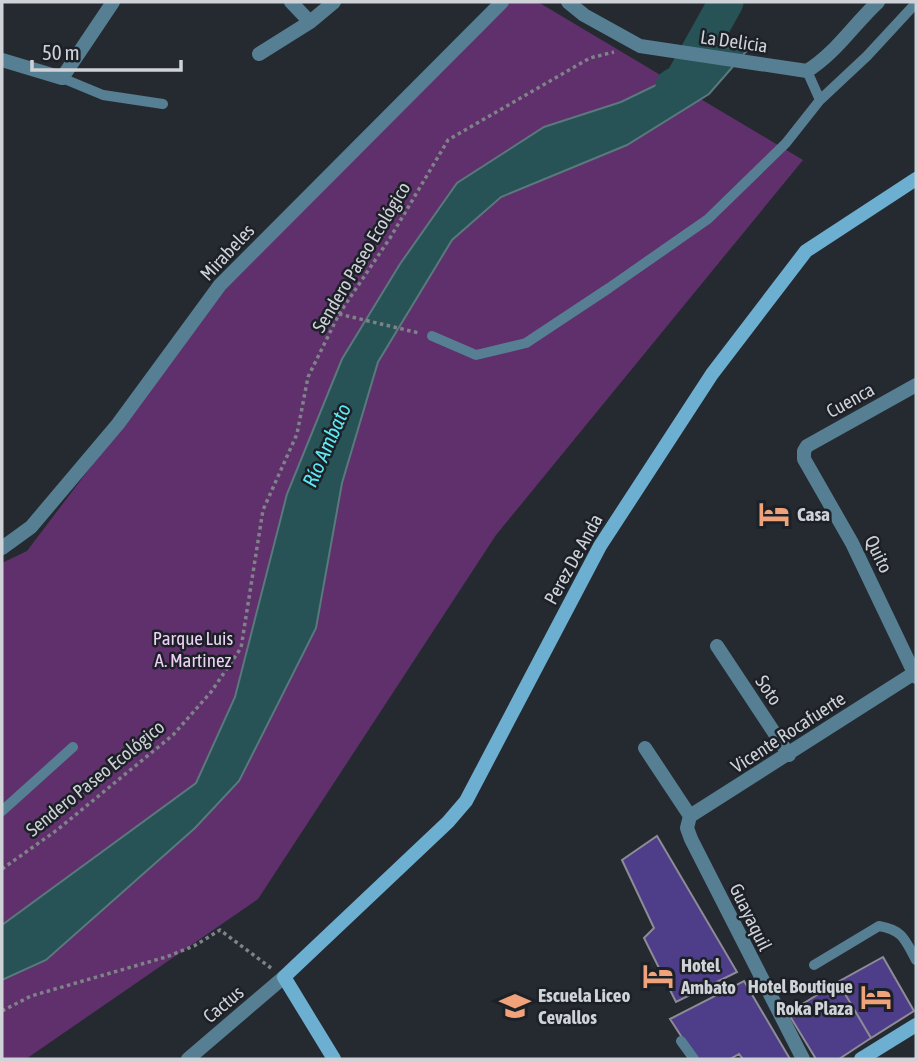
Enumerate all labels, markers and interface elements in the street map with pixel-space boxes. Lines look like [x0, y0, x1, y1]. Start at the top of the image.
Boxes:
street label: La Delicia [699, 25, 769, 57]
scale bar [32, 28, 180, 72]
text: 50 m [42, 40, 80, 64]
street label: Sendero Paseo Ecológico [307, 178, 415, 336]
street label: Mirabeles [195, 219, 259, 285]
street label: Cuenca [822, 378, 878, 422]
water label: Río Ambato [297, 399, 355, 490]
hotel icon: Casa [757, 497, 791, 531]
place label: Casa [797, 503, 830, 525]
street label: Perez De Anda [539, 510, 607, 608]
street label: Quito [861, 532, 897, 576]
park label: Parque Luis A. Martinez [153, 627, 233, 671]
street label: Soto [751, 671, 787, 709]
street label: Vicente Rocafuerte [727, 687, 849, 777]
street label: Sendero Paseo Ecológico [21, 715, 169, 841]
street label: Guayaquil [725, 880, 777, 954]
place label: Hotel Ambato [680, 954, 736, 998]
hotel icon: Hotel Ambato [641, 959, 675, 993]
place label: Hotel Boutique Roka Plaza [748, 975, 853, 1019]
hotel icon: Hotel Boutique Roka Plaza [859, 980, 893, 1014]
street label: Cactus [198, 981, 248, 1027]
place label: Escuela Liceo Cevallos [538, 984, 630, 1028]
school or university icon: Escuela Liceo Cevallos [498, 989, 532, 1023]

